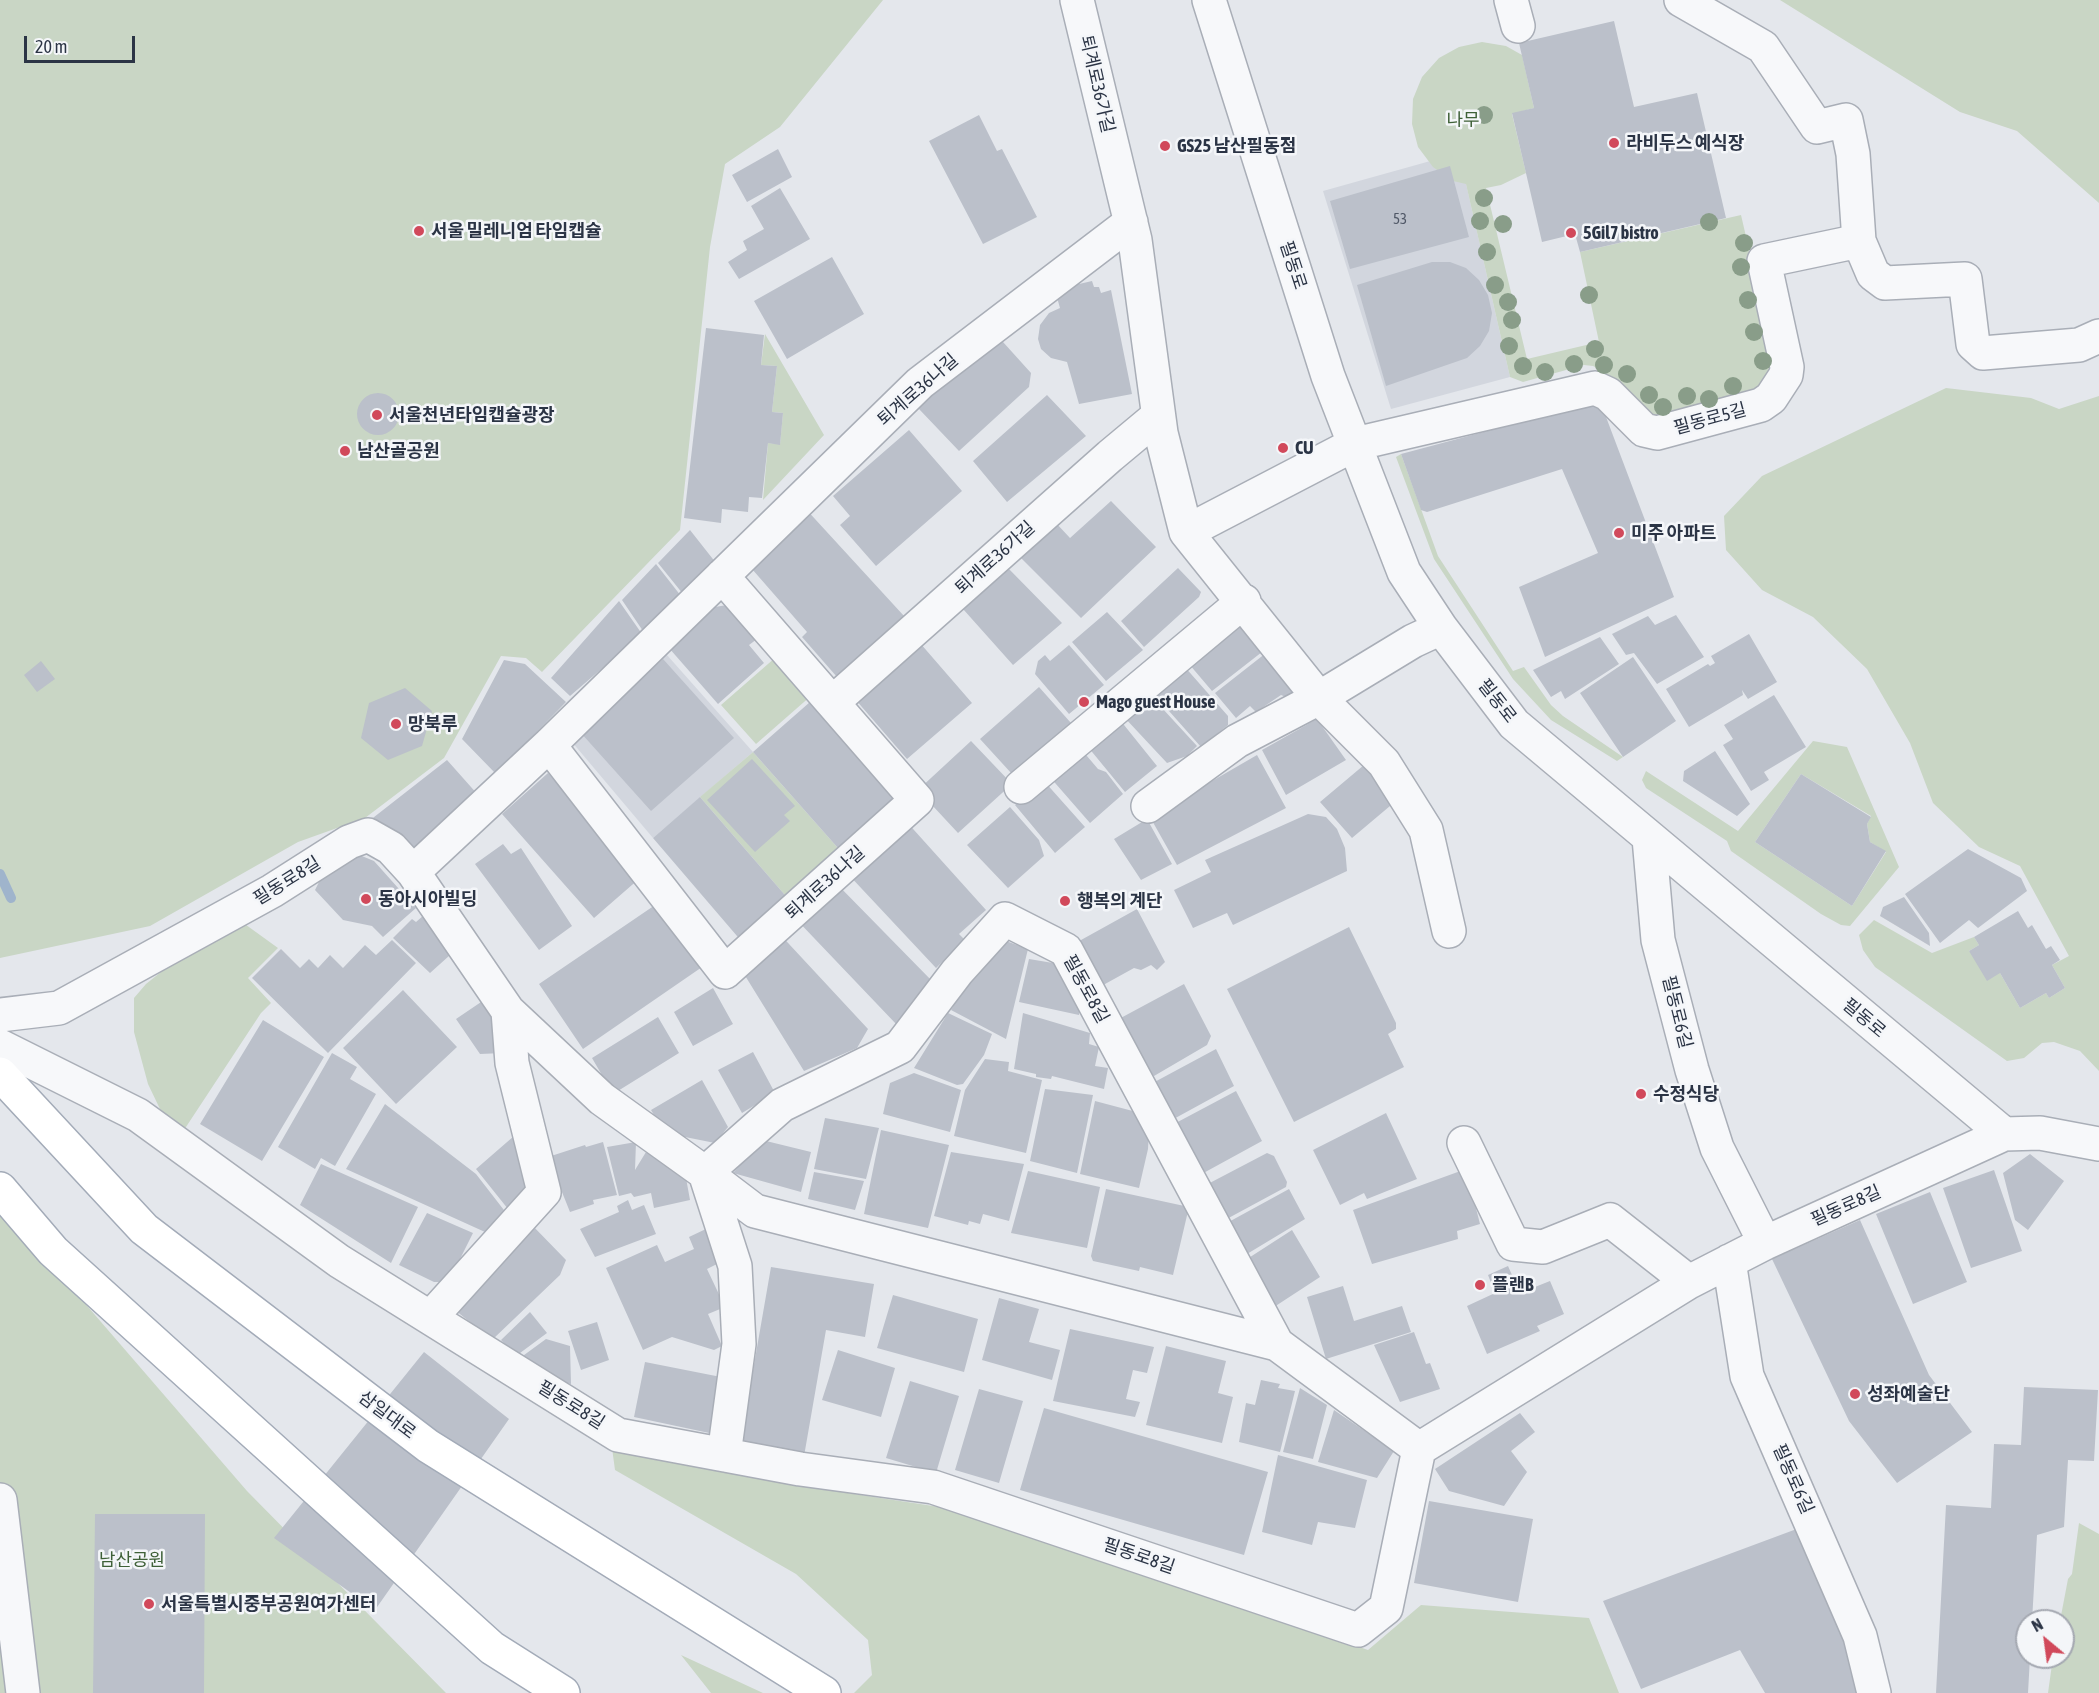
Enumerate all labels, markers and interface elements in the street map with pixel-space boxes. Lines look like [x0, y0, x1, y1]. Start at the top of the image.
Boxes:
scale bar [27, 24, 138, 62]
street label: 퇴계로36가길 [1075, 33, 1119, 135]
text: 20 m [35, 36, 67, 57]
park label: 나무 [1446, 109, 1480, 131]
place label: 라비두스 예식장 [1626, 132, 1744, 154]
place label: GS25 남산필동점 [1177, 135, 1296, 157]
marker: 라비두스 예식장 [1607, 136, 1621, 150]
marker: GS25 남산필동점 [1158, 139, 1172, 153]
house number: 53 [1393, 210, 1407, 228]
place label: 서울 밀레니엄 타임캡슐 [431, 220, 602, 242]
place label: 5Gil7 bistro [1583, 222, 1659, 244]
marker: 서울 밀레니엄 타임캡슐 [412, 224, 426, 238]
marker: 5Gil7 bistro [1564, 226, 1578, 240]
street label: 필동로 [1275, 238, 1311, 292]
street label: 퇴계로36나길 [873, 349, 963, 431]
street label: 필동로5길 [1671, 399, 1749, 439]
place label: 서울천년타임캡슐광장 [389, 404, 555, 426]
marker: 서울천년타임캡슐광장 [370, 408, 384, 422]
place label: CU [1295, 437, 1314, 459]
place label: 남산골공원 [357, 440, 440, 462]
marker: CU [1276, 441, 1290, 455]
marker: 남산골공원 [338, 444, 352, 458]
street label: 퇴계로36가길 [951, 517, 1039, 599]
place label: 미주 아파트 [1631, 522, 1716, 544]
marker: 미주 아파트 [1612, 526, 1626, 540]
street label: 필동로 [1473, 675, 1521, 727]
place label: Mago guest House [1096, 691, 1215, 713]
marker: Mago guest House [1077, 695, 1091, 709]
place label: 망북루 [408, 713, 458, 735]
marker: 망북루 [389, 717, 403, 731]
street label: 퇴계로36나길 [781, 842, 869, 924]
street label: 필동로8길 [250, 852, 324, 910]
place label: 동아시아빌딩 [378, 888, 477, 910]
place label: 행복의 계단 [1077, 890, 1162, 912]
marker: 동아시아빌딩 [359, 892, 373, 906]
marker: 행복의 계단 [1058, 894, 1072, 908]
street label: 필동로8길 [1058, 951, 1114, 1027]
street label: 필동로6길 [1657, 973, 1697, 1051]
street label: 필동로 [1838, 994, 1890, 1042]
place label: 수정식당 [1653, 1083, 1719, 1105]
marker: 수정식당 [1634, 1087, 1648, 1101]
street label: 필동로8길 [1807, 1181, 1885, 1231]
place label: 플랜B [1492, 1274, 1534, 1296]
marker: 플랜B [1473, 1278, 1487, 1292]
street label: 필동로8길 [534, 1376, 608, 1434]
place label: 성좌예술단 [1867, 1383, 1950, 1405]
street label: 삼일대로 [354, 1386, 420, 1444]
marker: 성좌예술단 [1848, 1387, 1862, 1401]
street label: 필동로6길 [1768, 1440, 1818, 1518]
street label: 필동로8길 [1100, 1534, 1178, 1578]
park label: 남산공원 [99, 1549, 165, 1571]
place label: 서울특별시중부공원여가센터 [161, 1593, 376, 1615]
marker: 서울특별시중부공원여가센터 [142, 1597, 156, 1611]
north arrow [2015, 1609, 2075, 1669]
text: N [2029, 1615, 2046, 1635]

